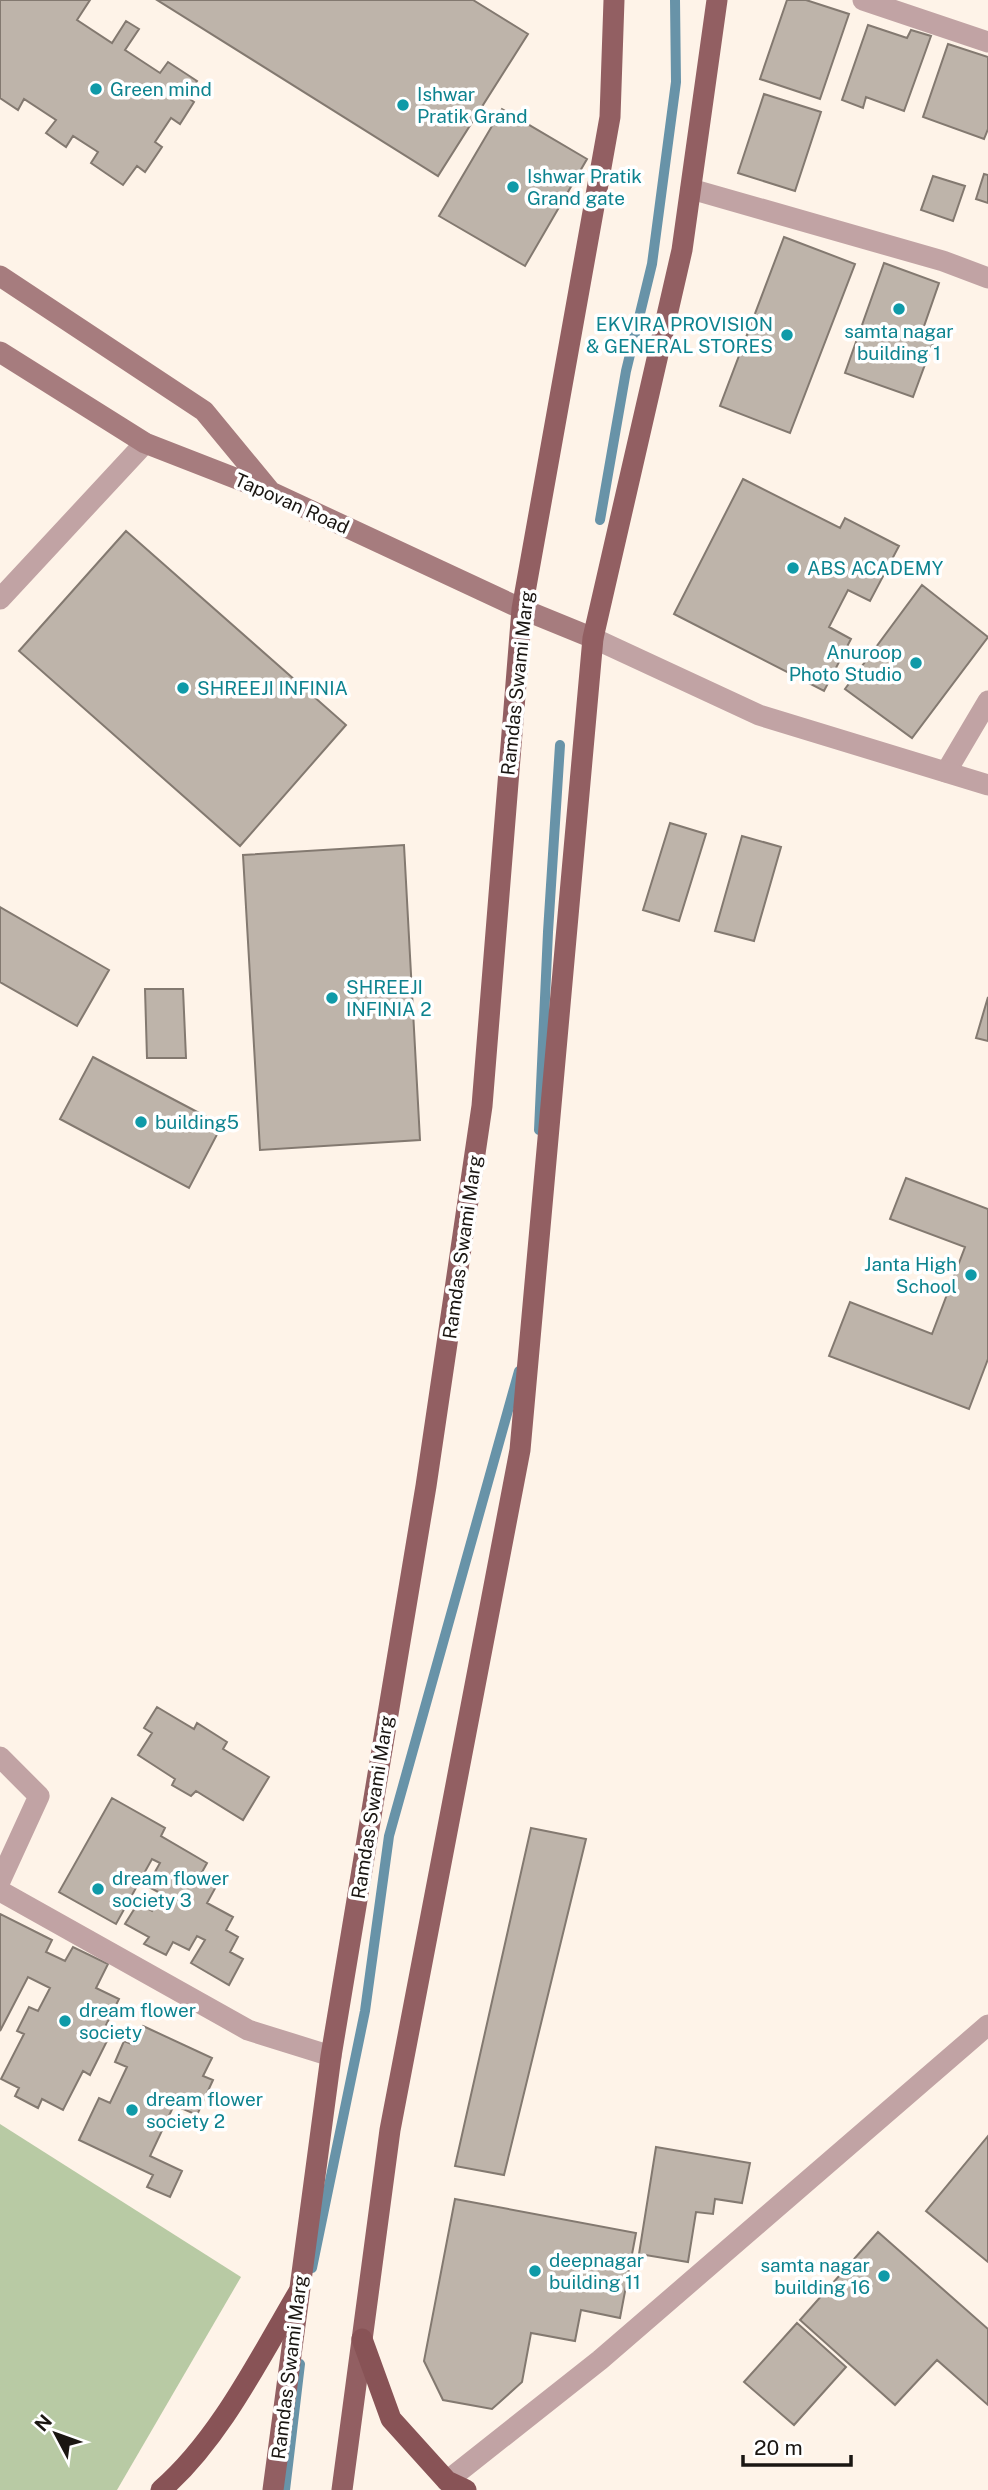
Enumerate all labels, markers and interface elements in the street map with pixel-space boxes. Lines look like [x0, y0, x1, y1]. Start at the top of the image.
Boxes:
place label: Green mind [110, 78, 212, 100]
marker: Green mind [88, 81, 104, 97]
place label: Ishwar Pratik Grand [417, 83, 528, 127]
marker: Ishwar Pratik Grand [395, 97, 411, 113]
place label: Ishwar Pratik Grand gate [527, 165, 642, 209]
marker: Ishwar Pratik Grand gate [505, 179, 521, 195]
marker: samta nagar building 1 [891, 301, 907, 317]
place label: EKVIRA PROVISION & GENERAL STORES [586, 313, 773, 357]
place label: samta nagar building 1 [844, 320, 954, 364]
marker: EKVIRA PROVISION & GENERAL STORES [779, 327, 795, 343]
street label: Tapovan Road [231, 468, 353, 538]
place label: ABS ACADEMY [807, 557, 944, 579]
marker: ABS ACADEMY [785, 560, 801, 576]
street label: Ramdas Swami Marg [496, 589, 538, 776]
place label: Anuroop Photo Studio [789, 641, 902, 685]
marker: Anuroop Photo Studio [908, 655, 924, 671]
place label: SHREEJI INFINIA [197, 677, 348, 699]
marker: SHREEJI INFINIA [175, 680, 191, 696]
place label: SHREEJI INFINIA 2 [346, 976, 432, 1020]
marker: SHREEJI INFINIA 2 [324, 990, 340, 1006]
place label: building5 [155, 1111, 239, 1133]
marker: building5 [133, 1114, 149, 1130]
street label: Ramdas Swami Marg [438, 1153, 486, 1340]
place label: Janta High School [864, 1253, 957, 1297]
marker: Janta High School [963, 1267, 979, 1283]
street label: Ramdas Swami Marg [347, 1714, 397, 1900]
place label: dream flower society 3 [112, 1867, 229, 1911]
marker: dream flower society 3 [90, 1881, 106, 1897]
place label: dream flower society [79, 1999, 196, 2043]
marker: dream flower society [57, 2013, 73, 2029]
place label: dream flower society 2 [146, 2088, 263, 2132]
marker: dream flower society 2 [124, 2102, 140, 2118]
place label: deepnagar building 11 [549, 2249, 644, 2293]
place label: samta nagar building 16 [760, 2254, 870, 2298]
marker: deepnagar building 11 [527, 2263, 543, 2279]
marker: samta nagar building 16 [876, 2268, 892, 2284]
street label: Ramdas Swami Marg [267, 2273, 311, 2460]
north arrow [21, 2399, 91, 2469]
text: N [30, 2410, 56, 2436]
scale bar [743, 2424, 852, 2468]
text: 20 m [754, 2435, 803, 2460]

